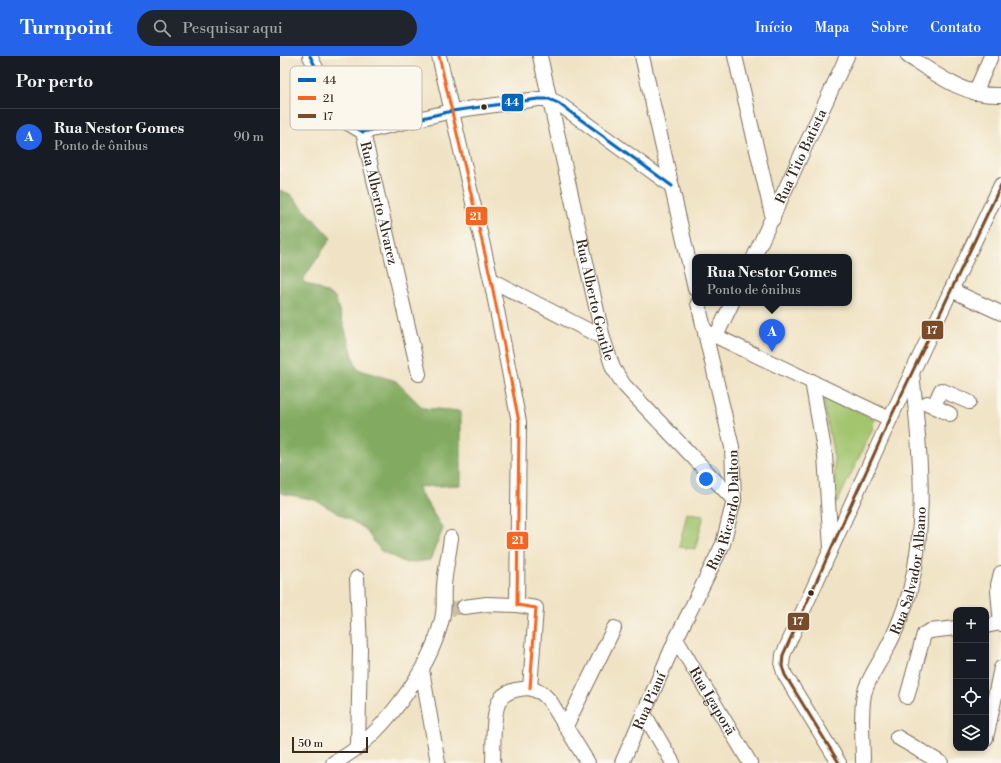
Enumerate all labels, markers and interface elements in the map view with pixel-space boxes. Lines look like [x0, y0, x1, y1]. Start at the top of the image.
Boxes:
search box [137, 10, 417, 46]
text: Turnpoint [20, 16, 113, 40]
icon: search [151, 17, 173, 39]
text: Pesquisar aqui [183, 19, 283, 38]
text: Início [755, 19, 793, 37]
text: Mapa [815, 19, 849, 37]
text: Sobre [871, 19, 908, 37]
text: Contato [930, 19, 981, 37]
legend [290, 66, 422, 130]
text: Por perto [16, 71, 93, 93]
text: 44 [323, 74, 337, 88]
text: 21 [323, 92, 334, 106]
line badge: 44 [501, 93, 524, 112]
text: 44 [505, 96, 519, 110]
unlabelled marker [479, 102, 489, 112]
street label: Rua Tito Batista [772, 106, 832, 207]
text: 17 [323, 110, 333, 124]
text: Rua Nestor Gomes [54, 119, 184, 138]
text: A [24, 129, 34, 145]
text: 90 m [233, 129, 264, 145]
text: Ponto de ônibus [54, 138, 148, 154]
street label: Rua Alberto Alvarez [355, 140, 402, 267]
line badge: 21 [465, 206, 488, 226]
text: 21 [470, 210, 483, 224]
street label: Rua Alberto Gentile [571, 237, 618, 364]
popup [692, 254, 852, 306]
text: Rua Nestor Gomes [707, 263, 837, 282]
text: Ponto de ônibus [707, 282, 801, 298]
pin: A [759, 319, 785, 352]
line badge: 17 [921, 320, 944, 340]
text: 17 [926, 324, 938, 338]
street label: Rua Ricardo Dalton [703, 449, 744, 574]
your location [696, 469, 716, 489]
street label: Rua Salvador Albano [887, 506, 931, 638]
line badge: 21 [506, 531, 529, 550]
text: 21 [512, 534, 525, 548]
unlabelled marker [806, 588, 816, 598]
map controls [953, 607, 989, 751]
button: + [953, 607, 989, 643]
line badge: 17 [787, 612, 810, 631]
text: 17 [792, 615, 804, 629]
button: − [953, 643, 989, 679]
street label: Rua Igaporã [685, 664, 740, 740]
street label: Rua Piauí [630, 668, 671, 733]
button: locate [953, 679, 989, 715]
button: layers [953, 715, 989, 751]
scale bar [292, 735, 368, 754]
text: 50 m [298, 737, 323, 751]

